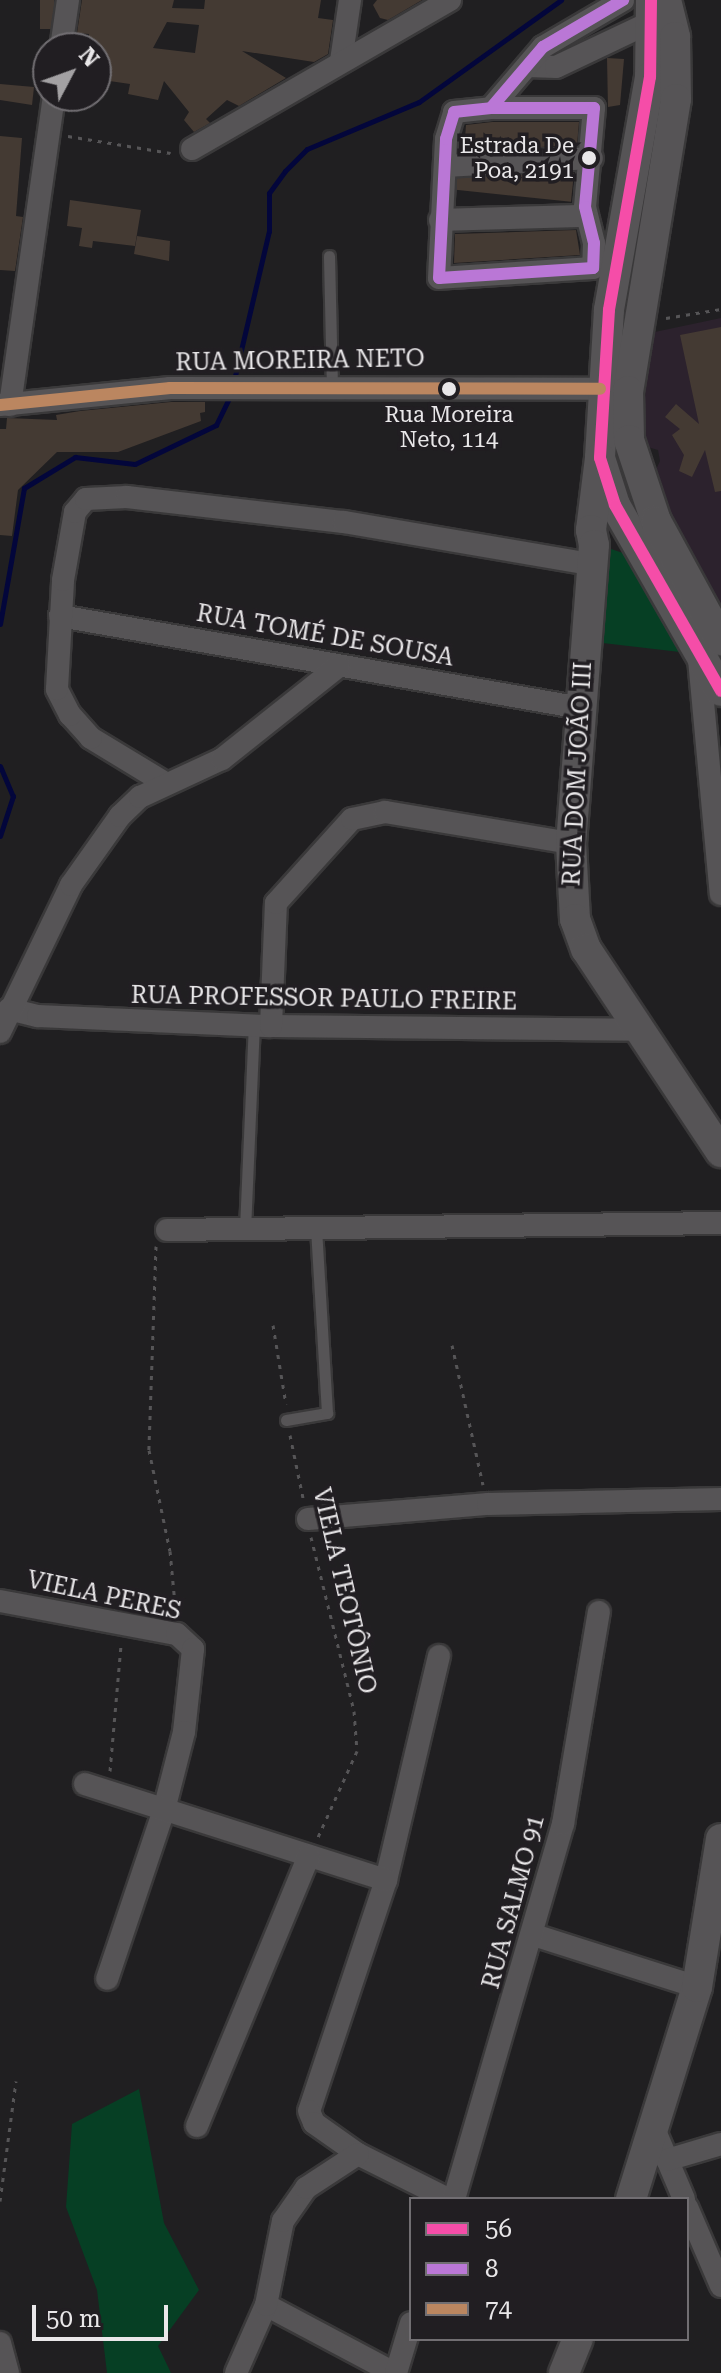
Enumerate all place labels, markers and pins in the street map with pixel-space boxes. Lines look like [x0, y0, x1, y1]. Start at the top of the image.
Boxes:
place label: Estrada De Poa, 2191 [460, 132, 574, 184]
marker: Estrada De Poa, 2191 [581, 150, 597, 166]
marker: Rua Moreira Neto, 114 [441, 381, 457, 397]
place label: Rua Moreira Neto, 114 [385, 401, 513, 452]

